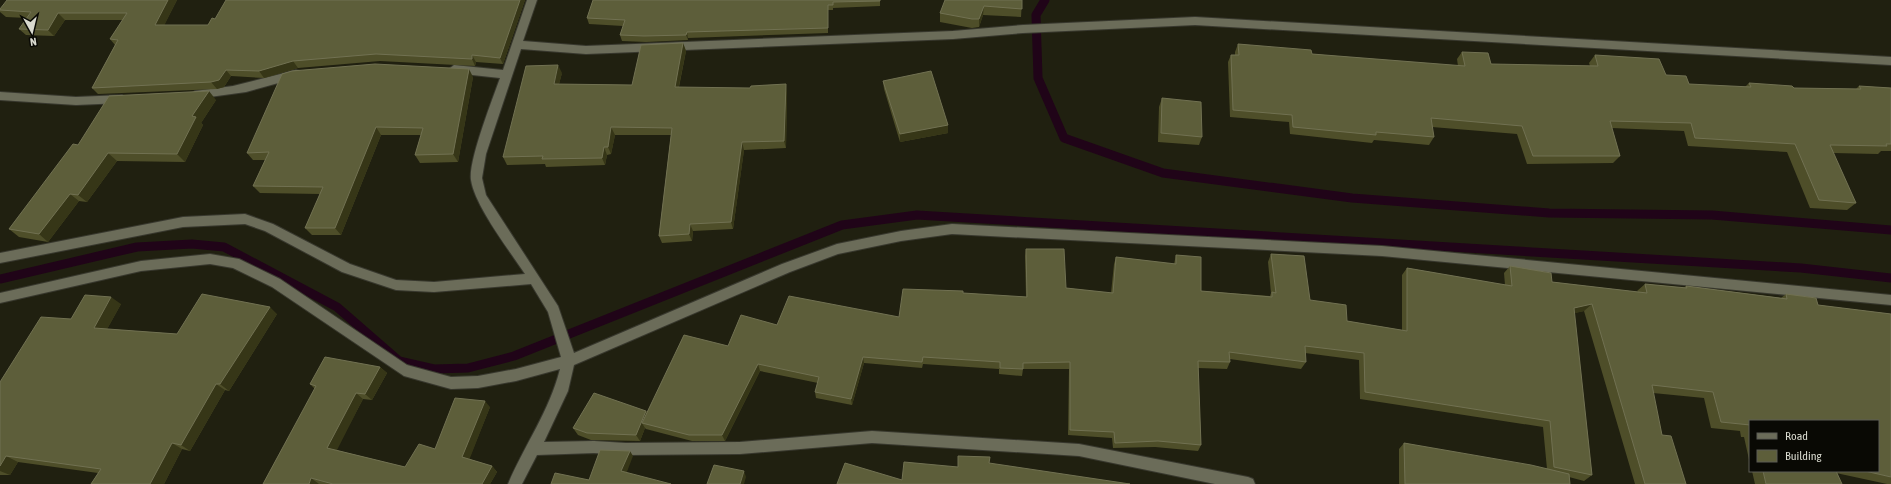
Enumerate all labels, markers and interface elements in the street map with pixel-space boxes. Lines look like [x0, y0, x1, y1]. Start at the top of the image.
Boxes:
north arrow [12, 12, 52, 52]
text: N [29, 36, 37, 48]
legend [1749, 420, 1879, 472]
text: Road [1785, 429, 1808, 443]
text: Building [1785, 449, 1823, 463]

